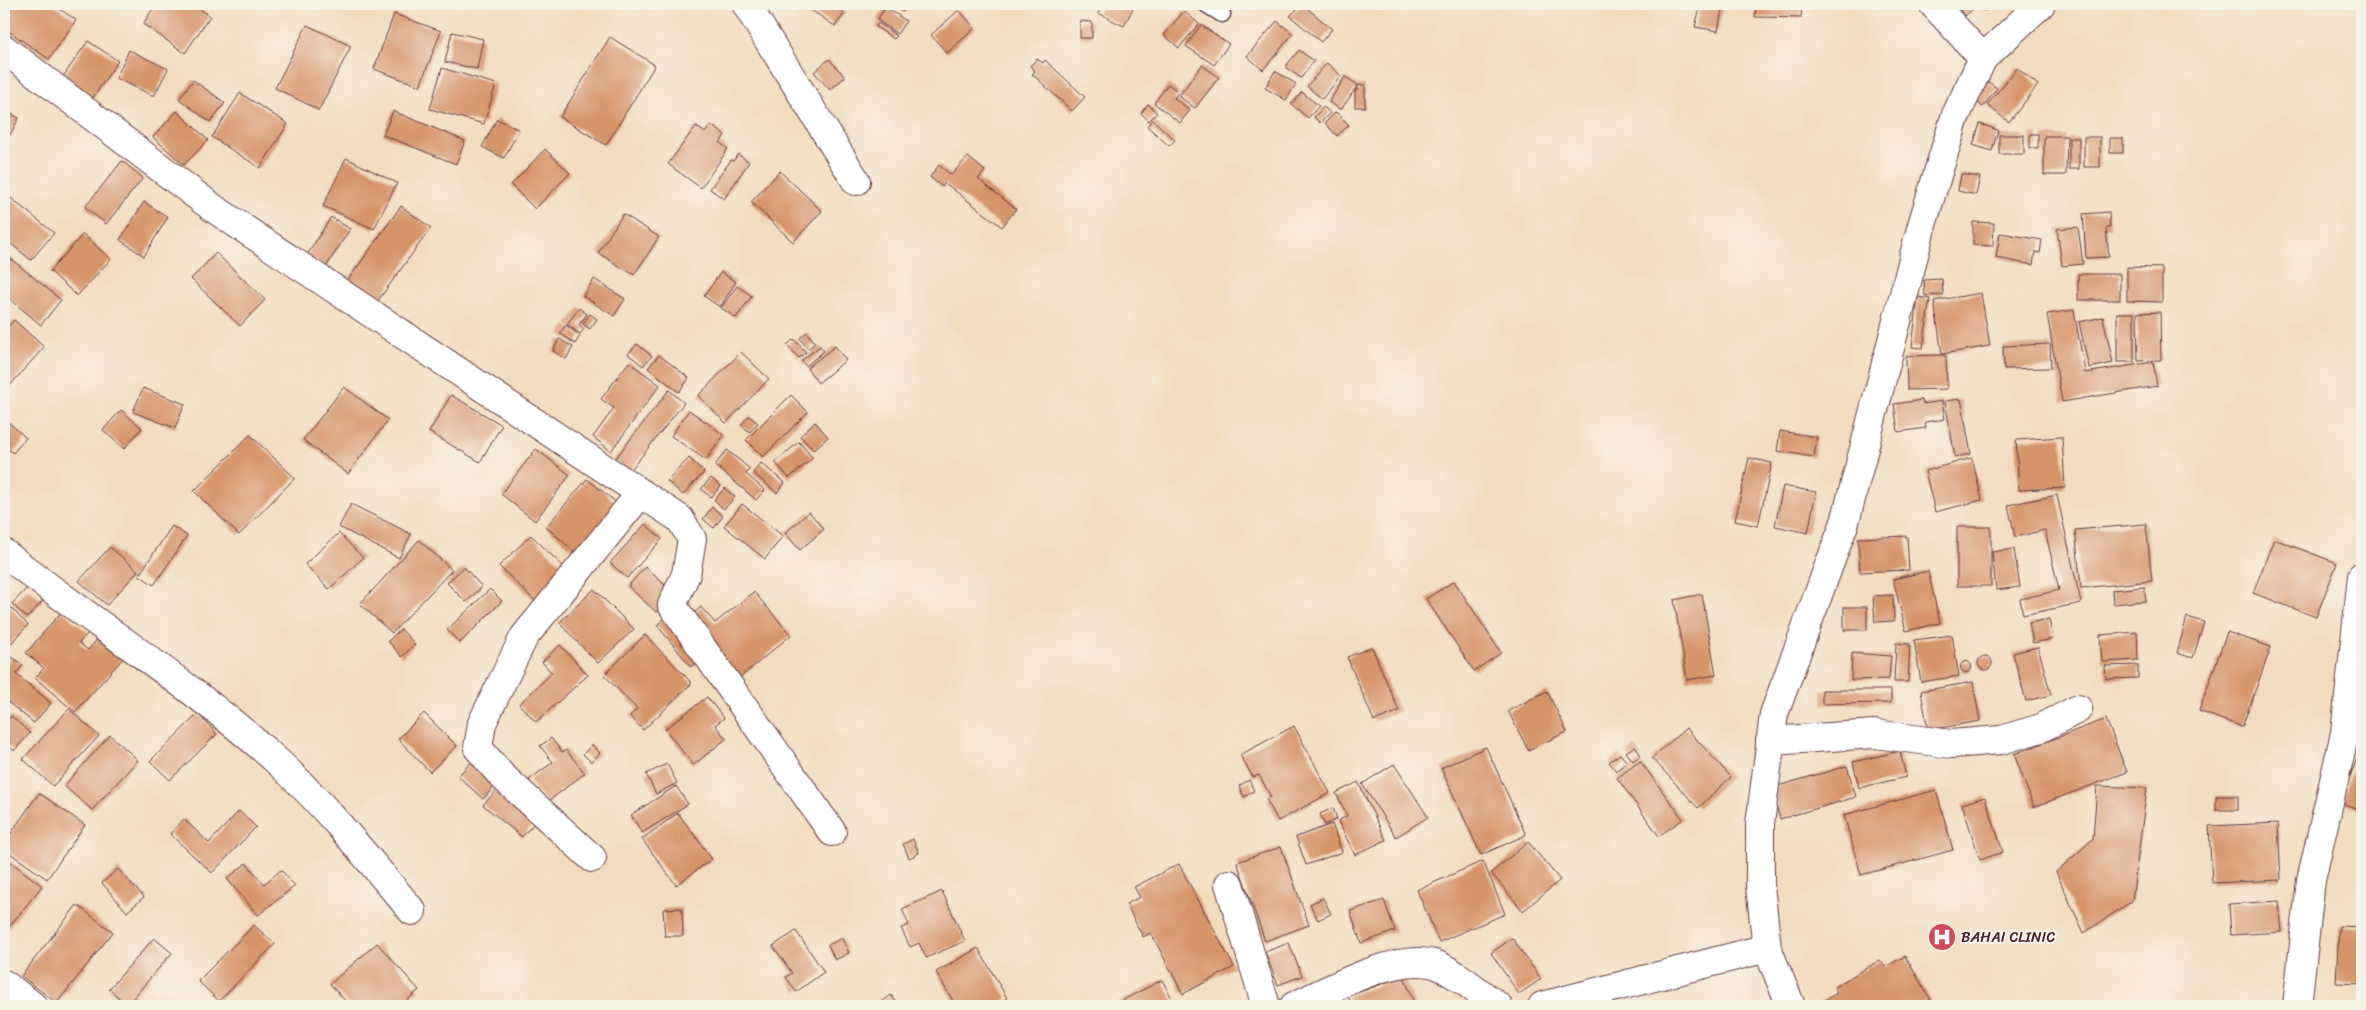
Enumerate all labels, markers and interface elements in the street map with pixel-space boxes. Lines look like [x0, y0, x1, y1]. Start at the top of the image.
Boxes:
hospital icon: BAHAI CLINIC [1927, 922, 1957, 952]
place label: BAHAI CLINIC [1961, 924, 2055, 950]

